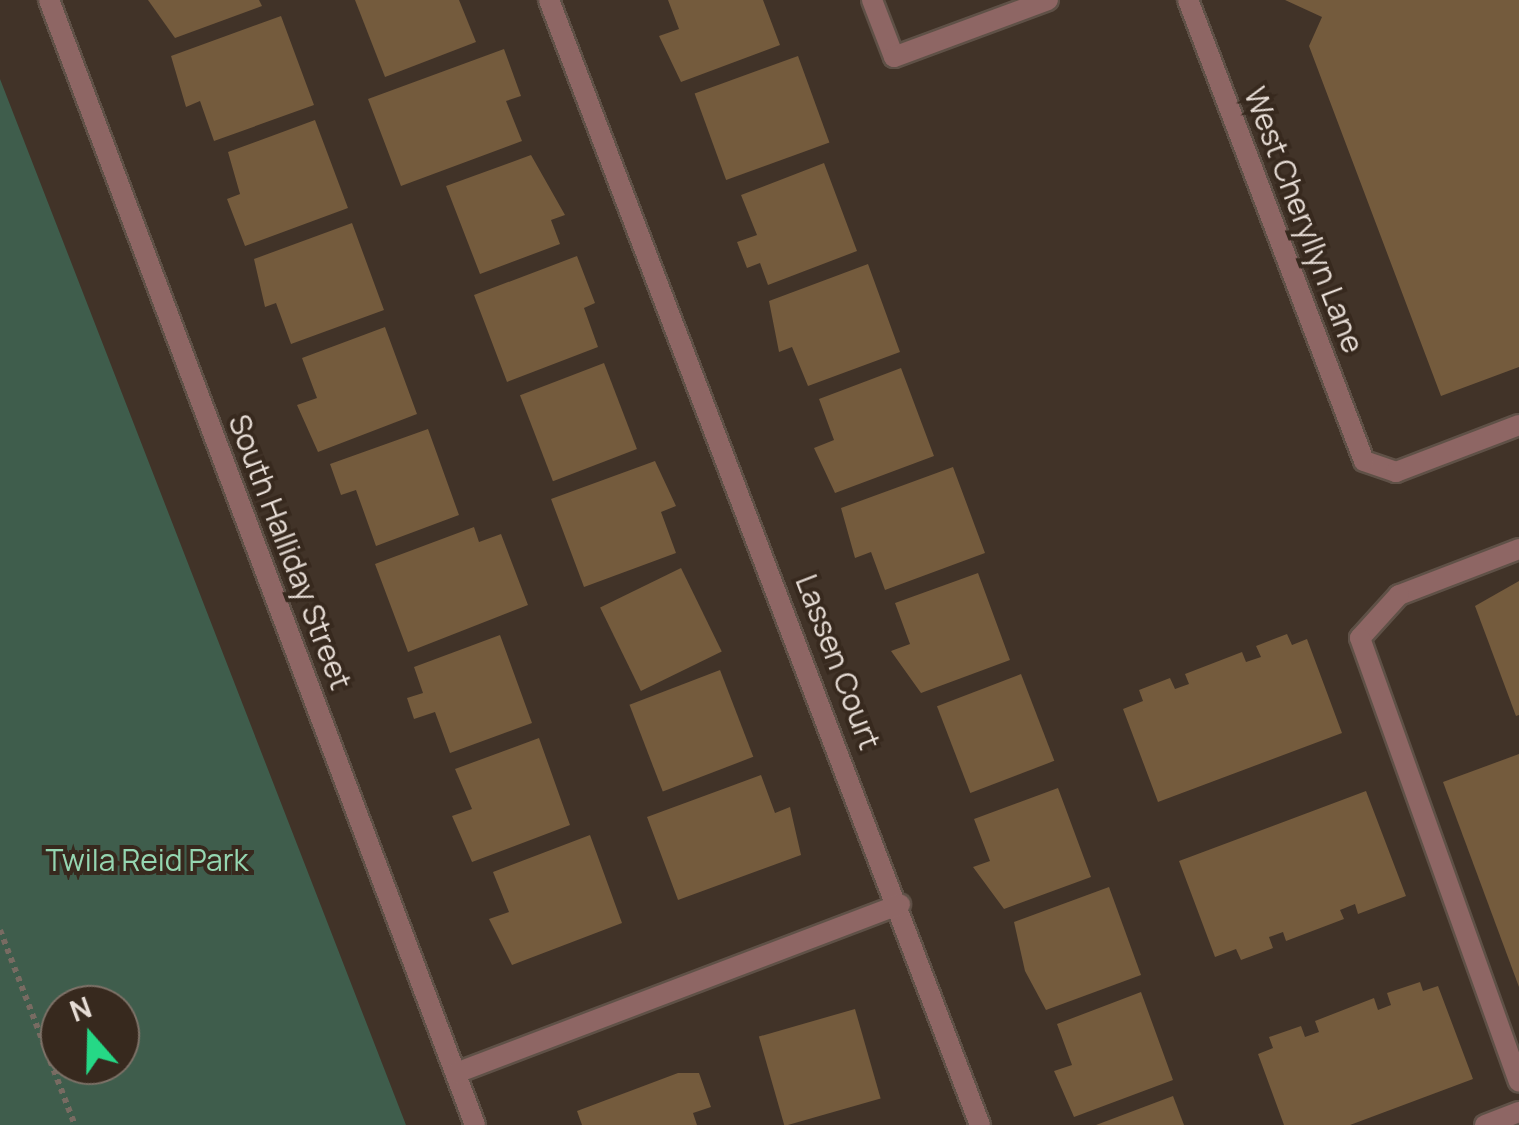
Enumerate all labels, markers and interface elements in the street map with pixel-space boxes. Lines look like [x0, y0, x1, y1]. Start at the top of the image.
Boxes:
street label: West Cheryllyn Lane [1237, 82, 1371, 358]
street label: South Halliday Street [221, 409, 359, 695]
street label: Lassen Court [788, 570, 888, 754]
park label: Twila Reid Park [46, 842, 248, 878]
north arrow [40, 985, 140, 1085]
text: N [64, 987, 96, 1030]

